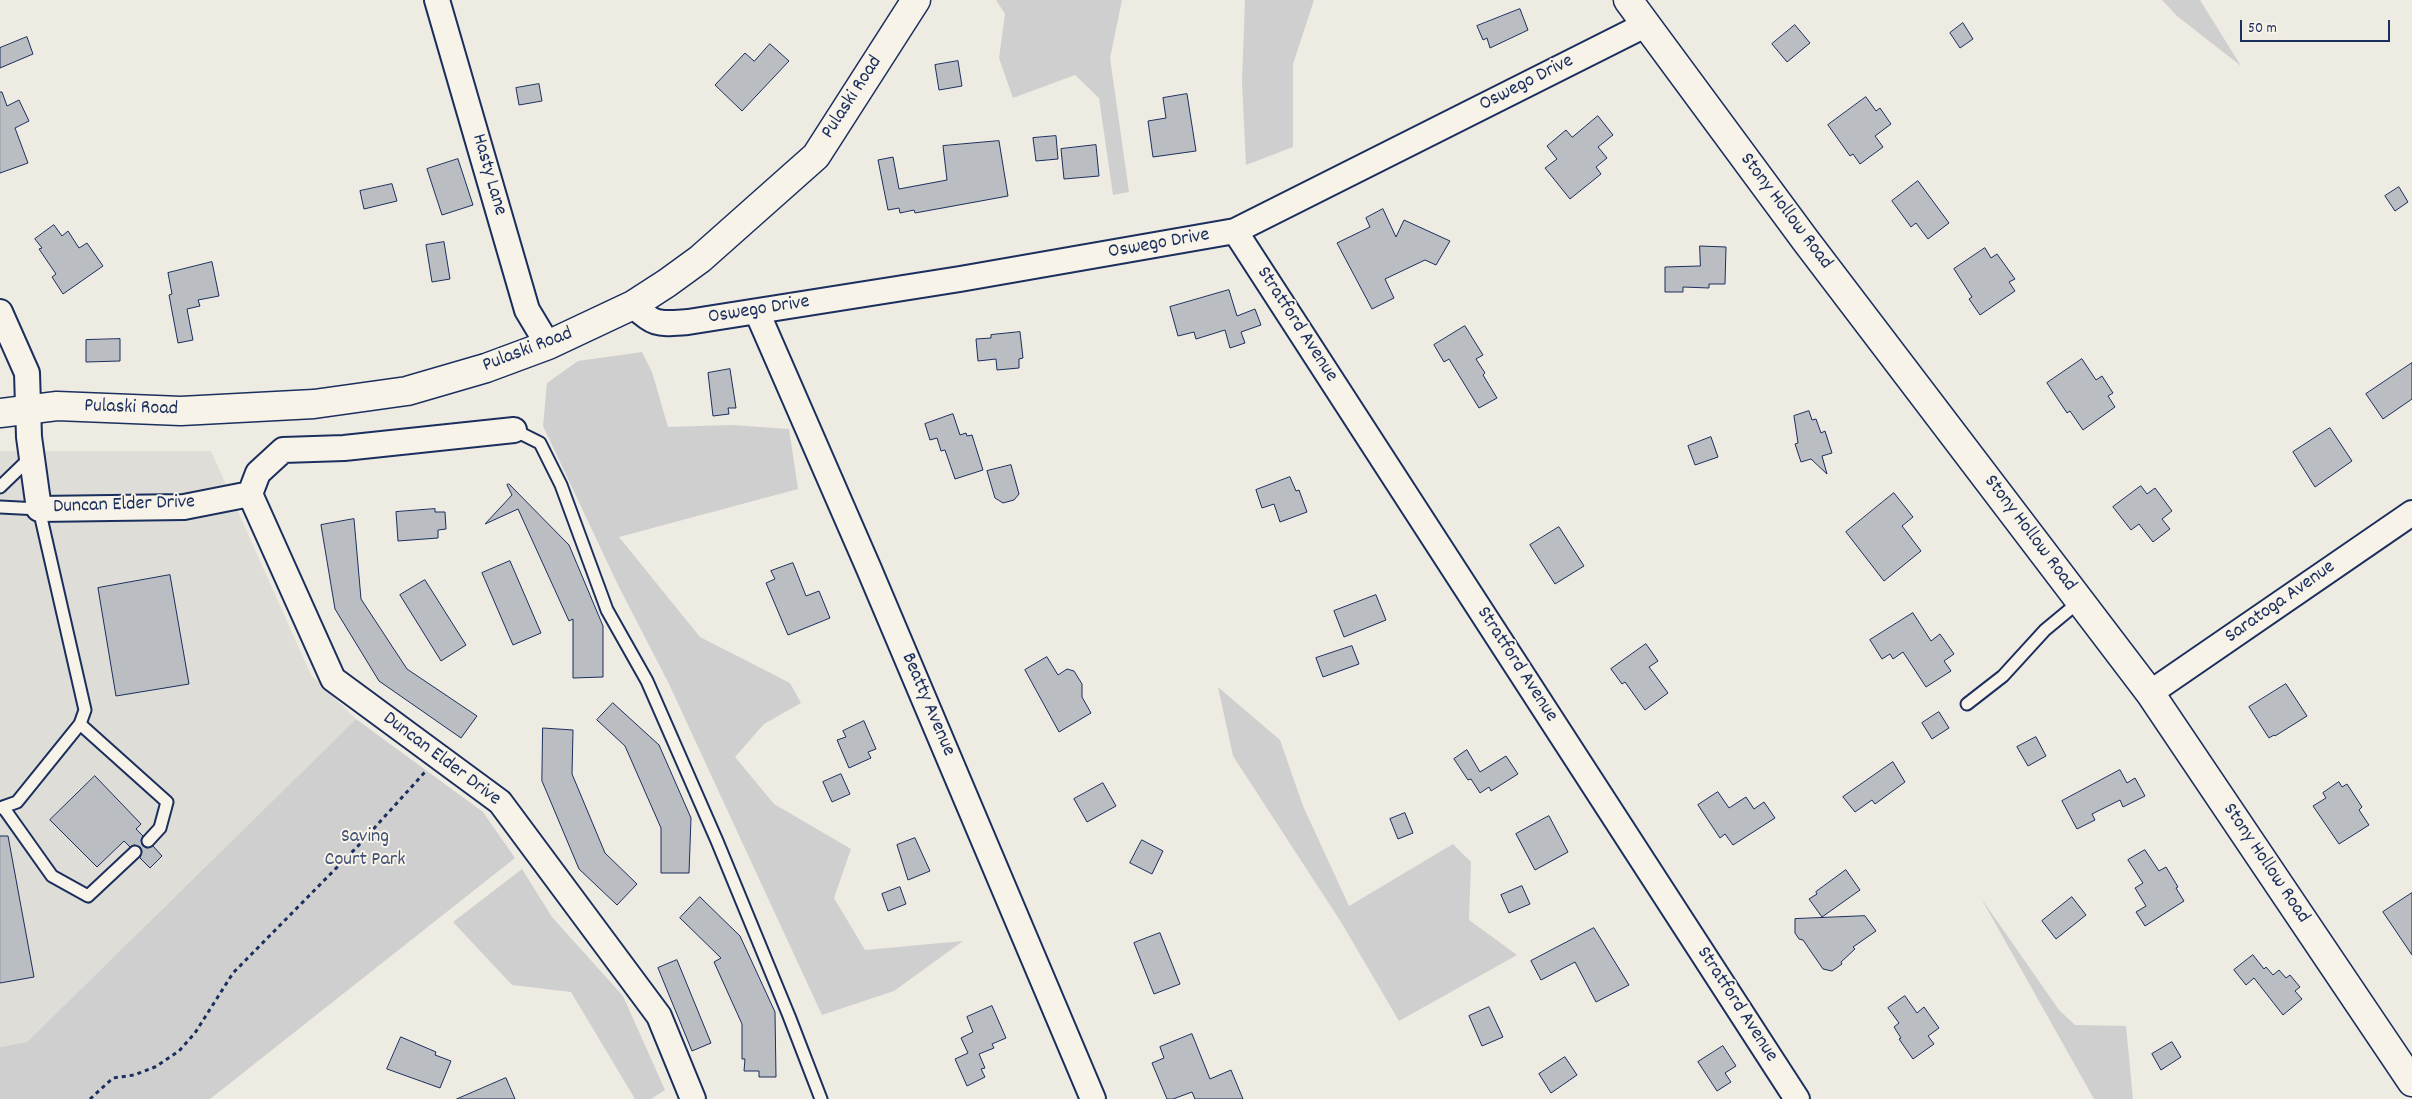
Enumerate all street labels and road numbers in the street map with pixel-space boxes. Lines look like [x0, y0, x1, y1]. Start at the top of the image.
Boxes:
street label: Oswego Drive [1476, 50, 1578, 118]
street label: Pulaski Road [817, 52, 889, 144]
street label: Hasty Lane [465, 131, 511, 219]
street label: Stony Hollow Road [1733, 149, 1837, 275]
street label: Oswego Drive [1107, 224, 1211, 266]
street label: Stratford Avenue [1250, 263, 1342, 387]
street label: Oswego Drive [707, 291, 811, 331]
street label: Pulaski Road [480, 323, 576, 379]
street label: Pulaski Road [84, 395, 178, 423]
street label: Stony Hollow Road [1977, 471, 2081, 597]
street label: Duncan Elder Drive [53, 492, 195, 520]
street label: Saratoga Avenue [2221, 556, 2341, 650]
street label: Stratford Avenue [1470, 603, 1562, 727]
street label: Beatty Avenue [894, 650, 960, 760]
street label: Duncan Elder Drive [377, 708, 505, 812]
street label: Stony Hollow Road [2216, 799, 2314, 929]
street label: Stratford Avenue [1690, 943, 1782, 1067]

